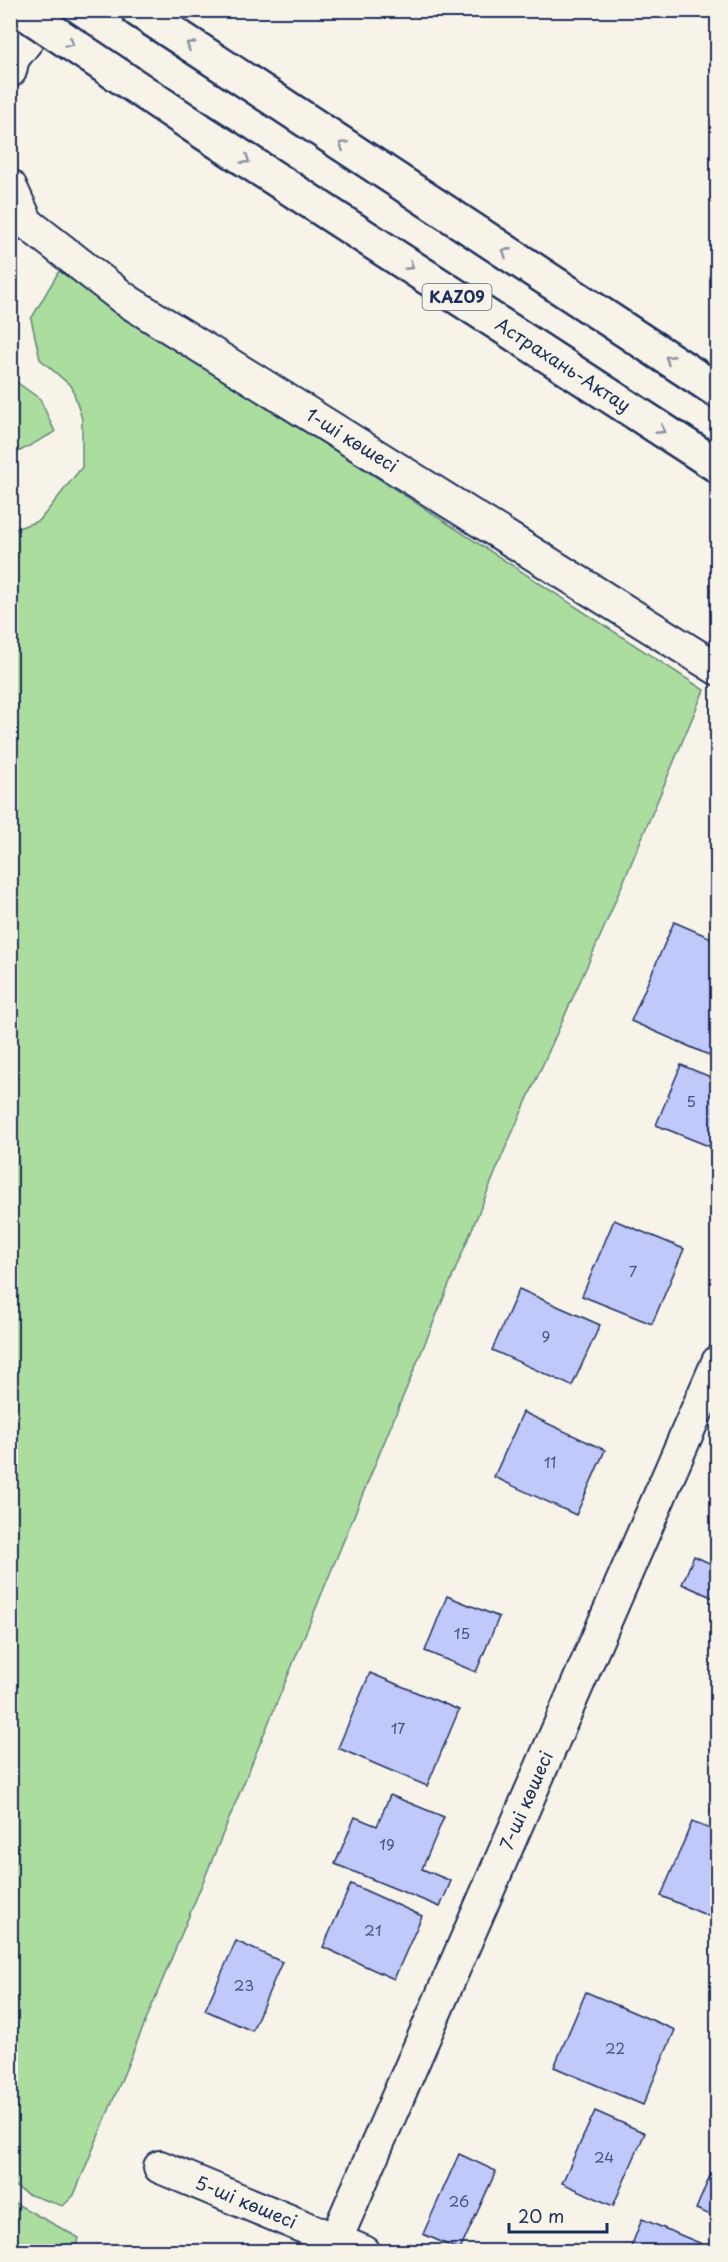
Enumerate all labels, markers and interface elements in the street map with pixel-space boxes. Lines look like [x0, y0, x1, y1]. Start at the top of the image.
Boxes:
one-way arrow [63, 36, 74, 47]
one-way arrow [185, 41, 196, 52]
one-way arrow [338, 141, 349, 152]
one-way arrow [240, 152, 251, 163]
one-way arrow [501, 248, 512, 259]
one-way arrow [403, 259, 414, 270]
road number: KAZ09 [422, 284, 492, 310]
street label: Астрахань-Актау [491, 310, 637, 418]
one-way arrow [664, 356, 675, 367]
street label: 1-шi көшесі [301, 400, 404, 478]
one-way arrow [654, 423, 665, 434]
house number: 5 [686, 1089, 696, 1112]
house number: 7 [629, 1259, 638, 1282]
house number: 9 [542, 1324, 550, 1347]
house number: 11 [544, 1450, 556, 1473]
house number: 15 [454, 1621, 470, 1644]
house number: 17 [391, 1716, 405, 1739]
street label: 7-шi көшесі [492, 1746, 559, 1854]
house number: 19 [379, 1832, 395, 1855]
house number: 21 [364, 1918, 382, 1941]
house number: 23 [234, 1973, 254, 1996]
house number: 22 [605, 2036, 625, 2059]
house number: 24 [594, 2145, 614, 2168]
street label: 5-шi көшесі [192, 2168, 301, 2235]
house number: 26 [449, 2189, 469, 2212]
scale bar [509, 2196, 606, 2234]
text: 20 m [518, 2202, 564, 2229]

